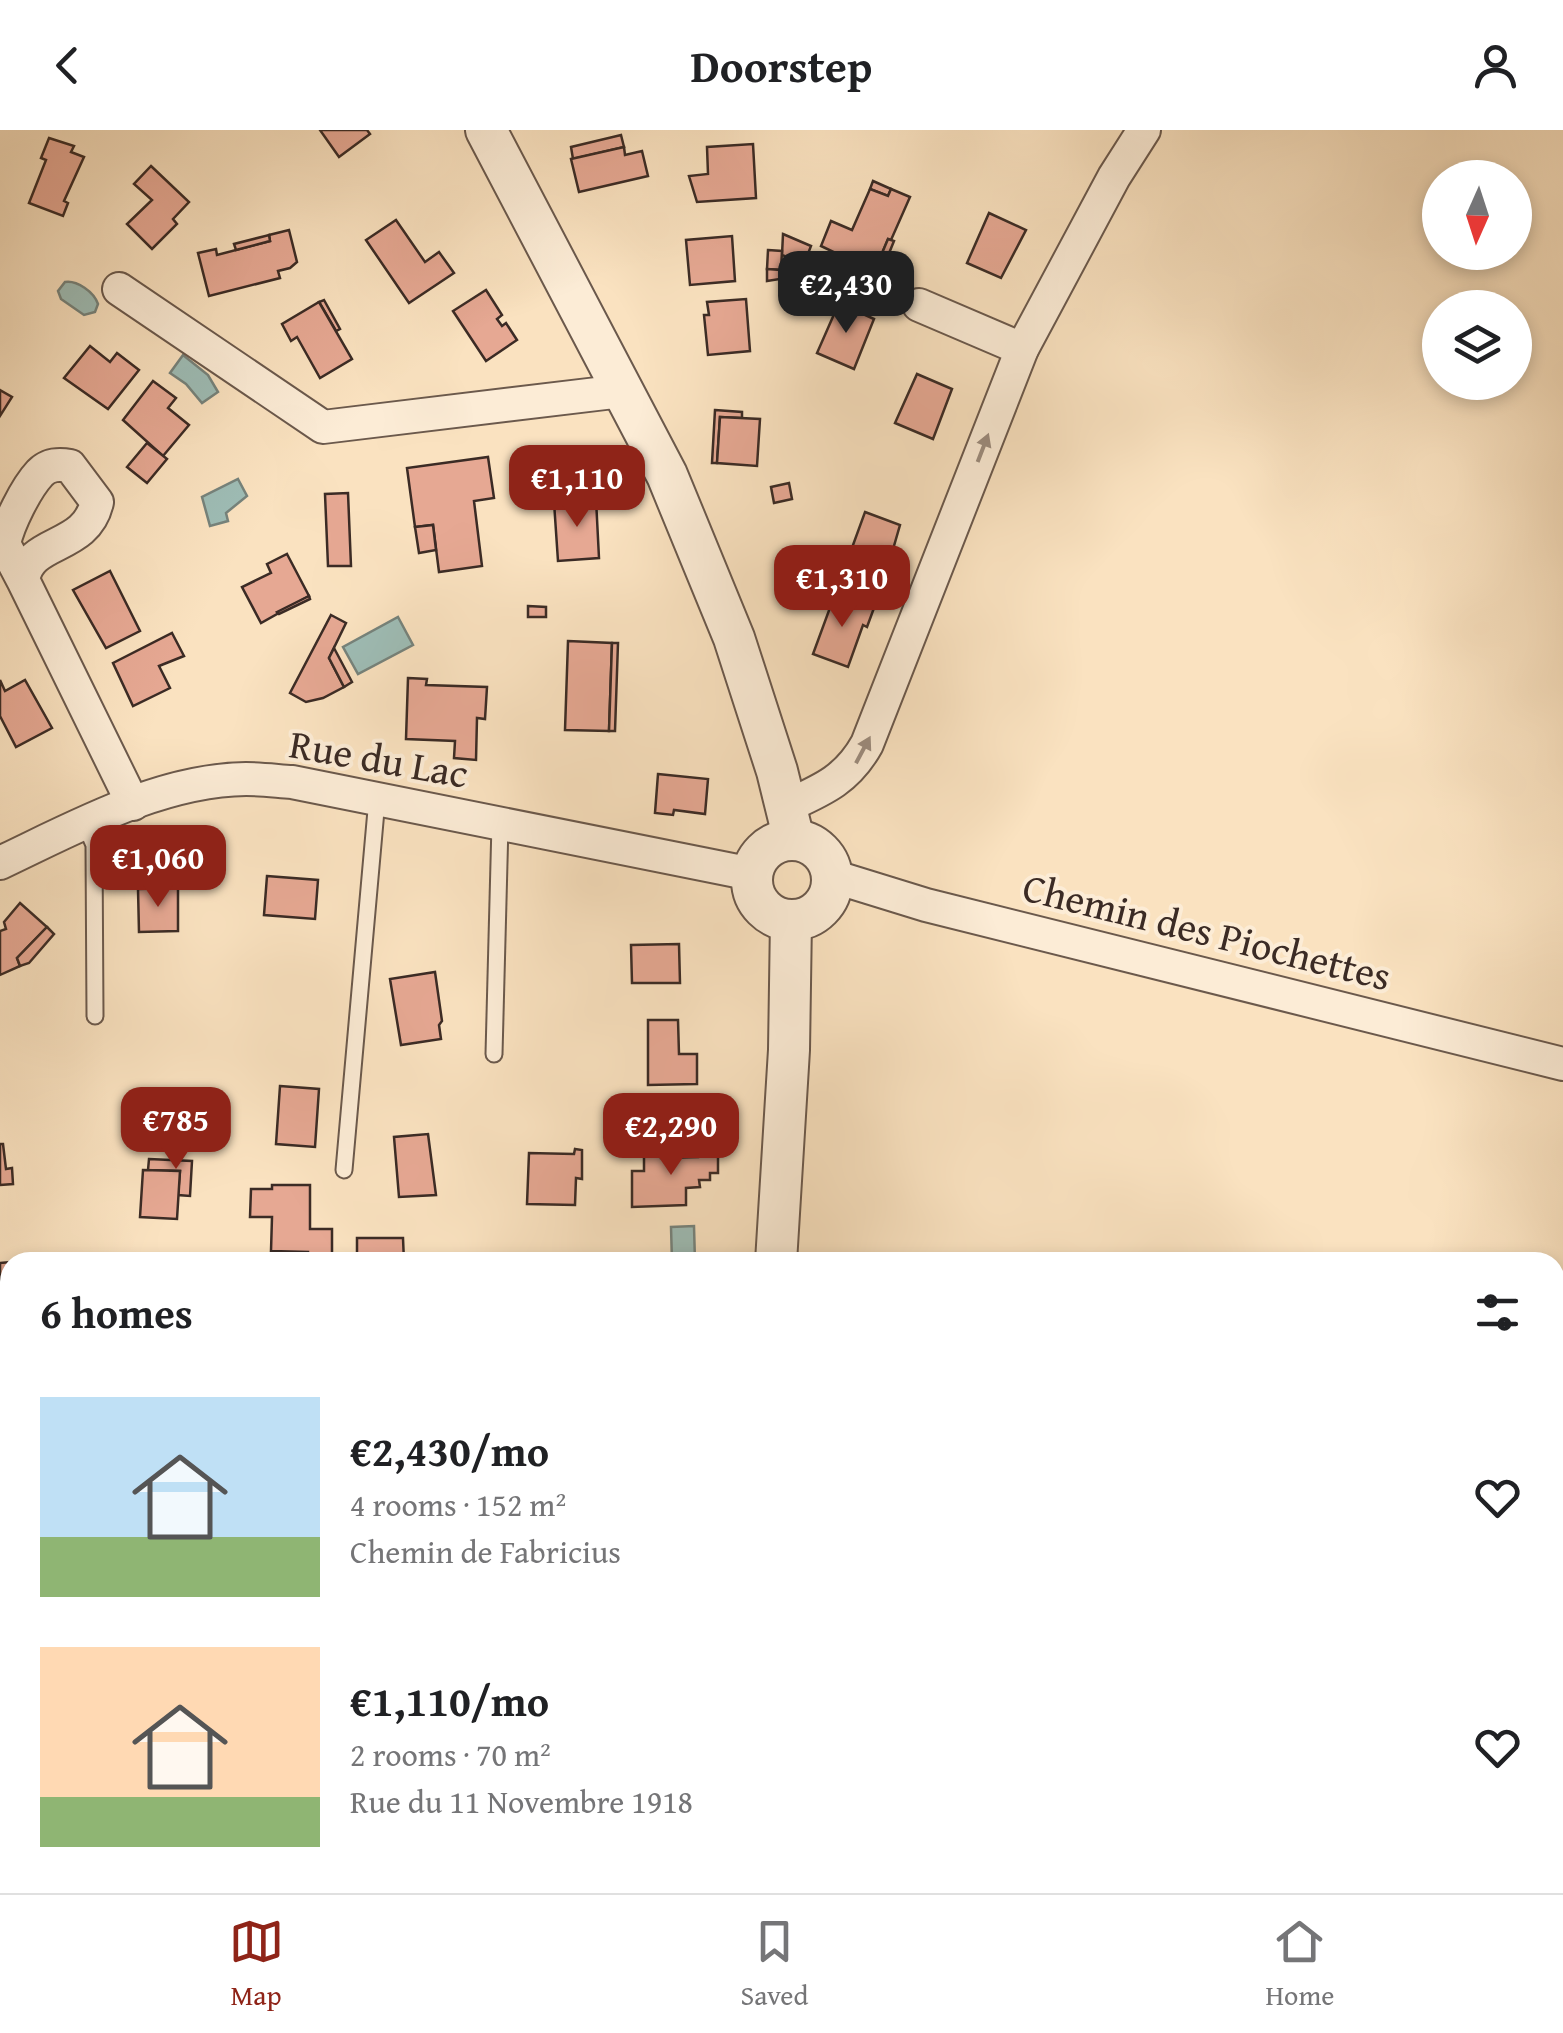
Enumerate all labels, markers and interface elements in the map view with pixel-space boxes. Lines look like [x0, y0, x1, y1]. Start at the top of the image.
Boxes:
text: Doorstep [691, 33, 872, 98]
icon: back [40, 38, 95, 93]
icon: person [1468, 38, 1523, 93]
north arrow [1422, 160, 1532, 270]
map controls [1422, 160, 1532, 400]
pin: €2,430 [765, 251, 927, 336]
text: €2,430 [800, 260, 892, 307]
button: layers [1422, 290, 1532, 400]
one-way arrow [976, 433, 991, 463]
pin: €1,110 [496, 445, 658, 530]
text: €1,110 [531, 454, 623, 501]
pin: €1,310 [761, 545, 923, 630]
text: €1,310 [796, 554, 888, 601]
street label: Rue du Lac [285, 713, 473, 803]
one-way arrow [854, 736, 871, 765]
pin: €1,060 [77, 825, 239, 910]
text: €1,060 [112, 834, 204, 881]
street label: Chemin des Piochettes [1017, 857, 1397, 1005]
pin: €785 [117, 1087, 235, 1172]
pin: €2,290 [590, 1093, 752, 1178]
text: €785 [143, 1096, 209, 1143]
text: €2,290 [625, 1102, 717, 1149]
text: 6 homes [40, 1282, 193, 1343]
icon: filters [1470, 1285, 1525, 1340]
text: €2,430/mo [350, 1420, 549, 1481]
icon: home [120, 1437, 240, 1557]
icon: heart [1470, 1470, 1525, 1525]
text: 4 rooms · 152 m² [350, 1481, 566, 1528]
text: Chemin de Fabricius [350, 1528, 621, 1575]
text: €1,110/mo [350, 1670, 549, 1731]
icon: home [120, 1687, 240, 1807]
icon: heart [1470, 1720, 1525, 1775]
text: 2 rooms · 70 m² [350, 1731, 551, 1778]
text: Rue du 11 Novembre 1918 [350, 1778, 693, 1825]
tab: Map [229, 1914, 284, 2015]
tab: Saved [741, 1914, 808, 2015]
tab: Home [1266, 1914, 1334, 2015]

